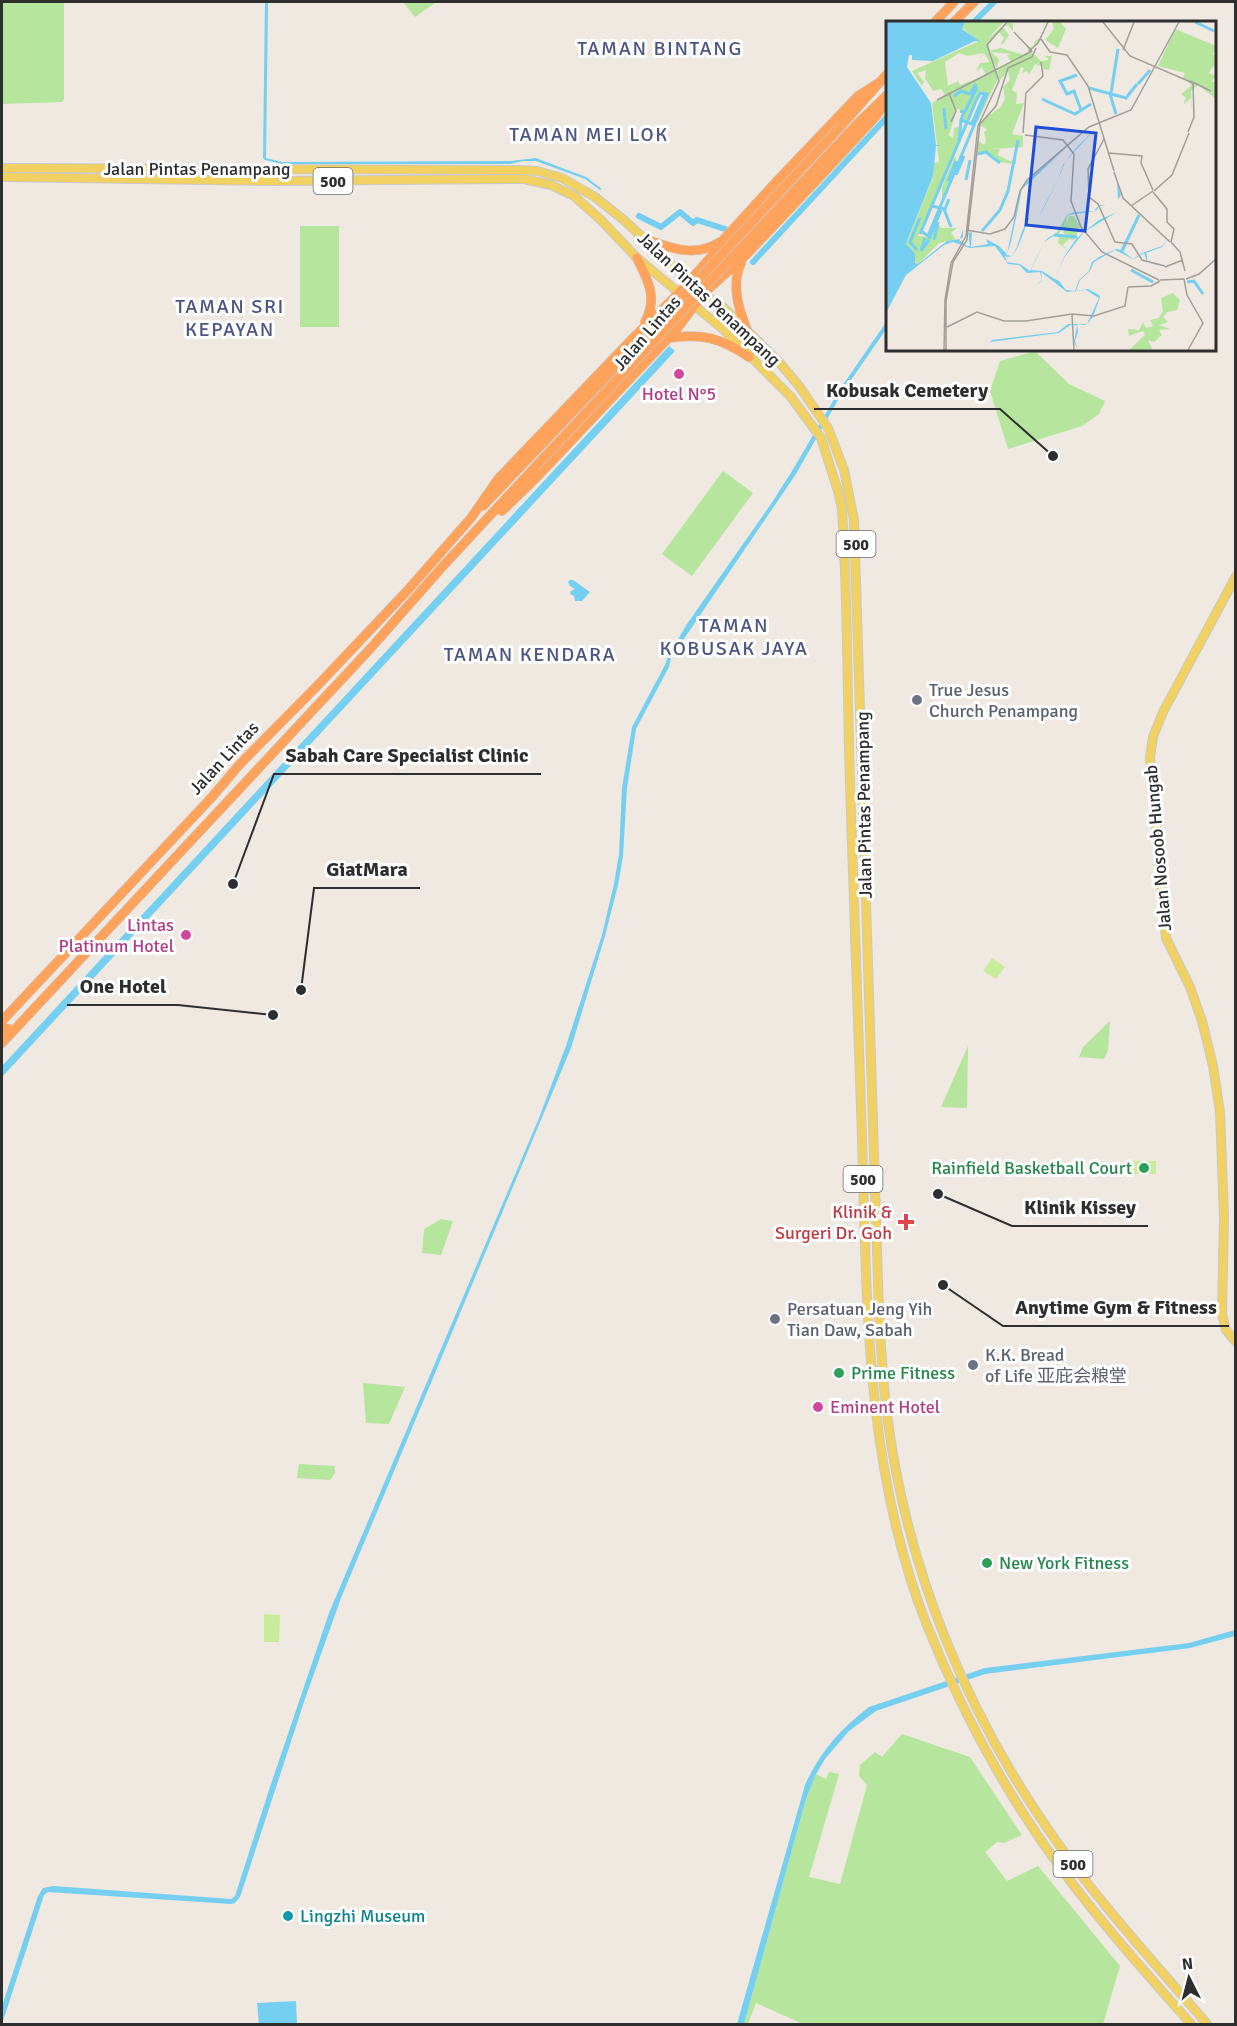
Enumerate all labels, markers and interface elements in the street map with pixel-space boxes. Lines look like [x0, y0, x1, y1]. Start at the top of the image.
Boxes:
inset map [886, 21, 1216, 351]
district label: TAMAN BINTANG [577, 36, 743, 61]
district label: TAMAN MEI LOK [509, 122, 669, 147]
street label: Jalan Pintas Penampang [103, 158, 291, 180]
road number: 500 [314, 168, 352, 194]
street label: Jalan Pintas Penampang [633, 227, 785, 371]
street label: Jalan Lintas [609, 291, 686, 375]
district label: TAMAN SRI KEPAYAN [175, 294, 285, 342]
marker: Hotel N°5 [672, 367, 686, 381]
callout: Kobusak Cemetery [814, 371, 1000, 409]
text: Kobusak Cemetery [826, 378, 988, 403]
place label: Hotel N°5 [642, 383, 716, 405]
road number: 500 [836, 531, 876, 557]
district label: TAMAN KOBUSAK JAYA [659, 613, 809, 661]
district label: TAMAN KENDARA [444, 642, 616, 667]
place label: True Jesus Church Penampang [929, 679, 1078, 722]
marker: True Jesus Church Penampang [910, 693, 924, 707]
street label: Jalan Pintas Penampang [851, 711, 877, 899]
street label: Jalan Lintas [185, 717, 263, 799]
callout: Sabah Care Specialist Clinic [274, 736, 541, 774]
text: Sabah Care Specialist Clinic [285, 743, 529, 768]
street label: Jalan Nosoob Hungab [1140, 764, 1176, 932]
callout: GiatMara [314, 850, 420, 888]
text: GiatMara [326, 857, 408, 882]
place label: Lintas Platinum Hotel [58, 914, 174, 957]
marker: Lintas Platinum Hotel [179, 928, 193, 942]
callout: One Hotel [67, 967, 178, 1005]
text: One Hotel [80, 974, 166, 999]
place label: Rainfield Basketball Court [931, 1157, 1132, 1179]
marker: Rainfield Basketball Court [1137, 1161, 1151, 1175]
road number: 500 [844, 1166, 882, 1192]
callout: Klinik Kissey [1012, 1188, 1148, 1226]
text: Klinik Kissey [1024, 1195, 1136, 1220]
place label: Klinik & Surgeri Dr. Goh [775, 1201, 892, 1244]
marker: Klinik & Surgeri Dr. Goh [897, 1213, 915, 1231]
callout: Anytime Gym & Fitness [1003, 1288, 1229, 1326]
text: Anytime Gym & Fitness [1015, 1295, 1217, 1320]
place label: Persatuan Jeng Yih Tian Daw, Sabah [787, 1298, 932, 1341]
marker: Persatuan Jeng Yih Tian Daw, Sabah [768, 1312, 782, 1326]
place label: K.K. Bread of Life 亚庇会粮堂 [985, 1344, 1127, 1387]
marker: K.K. Bread of Life 亚庇会粮堂 [966, 1358, 980, 1372]
place label: Prime Fitness [851, 1362, 955, 1384]
marker: Prime Fitness [832, 1366, 846, 1380]
place label: Eminent Hotel [830, 1396, 940, 1418]
marker: Eminent Hotel [811, 1400, 825, 1414]
place label: New York Fitness [999, 1552, 1129, 1574]
marker: New York Fitness [980, 1556, 994, 1570]
road number: 500 [1054, 1851, 1092, 1877]
place label: Lingzhi Museum [300, 1905, 425, 1927]
marker: Lingzhi Museum [281, 1909, 295, 1923]
north arrow [1159, 1948, 1219, 2008]
text: N [1181, 1954, 1194, 1975]

